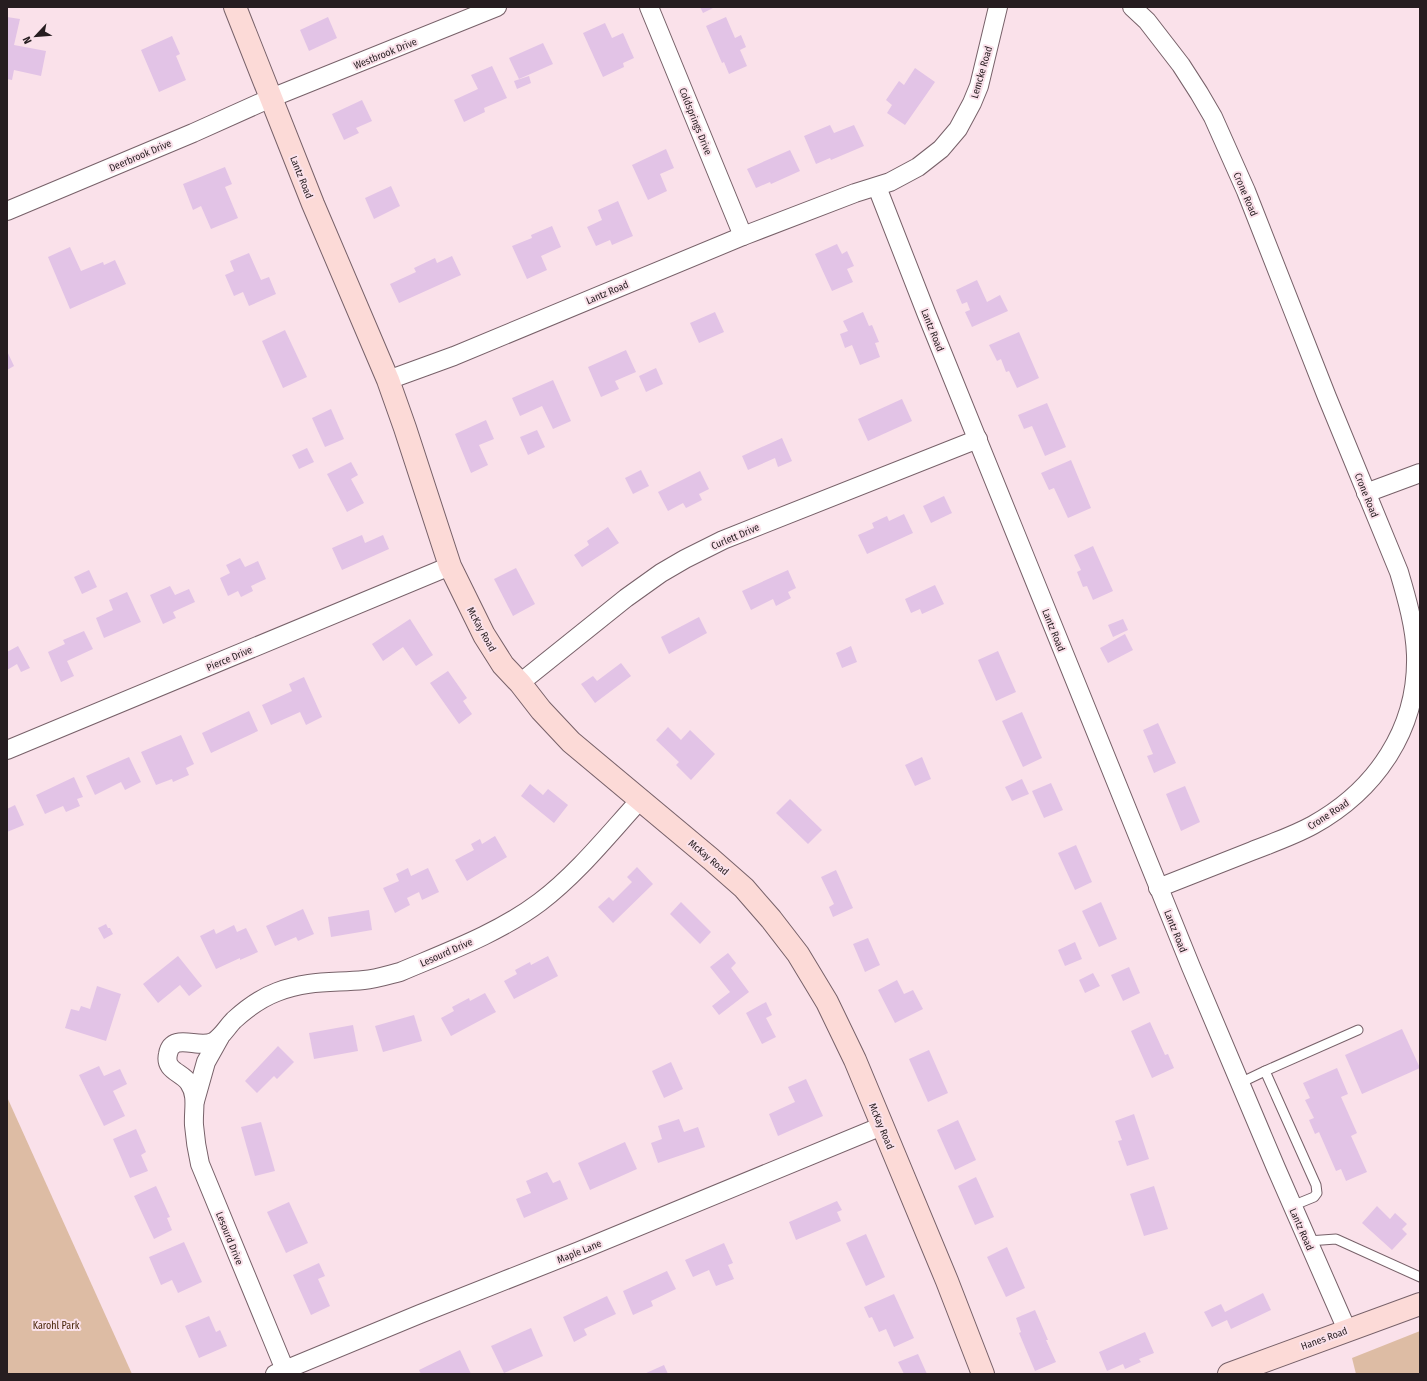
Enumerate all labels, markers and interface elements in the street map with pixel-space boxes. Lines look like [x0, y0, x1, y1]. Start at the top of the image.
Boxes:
north arrow [16, 16, 56, 56]
text: N [20, 34, 35, 46]
street label: Westbrook Drive [352, 36, 419, 72]
street label: Lemcke Road [969, 45, 995, 100]
street label: Coldsprings Drive [676, 86, 714, 157]
street label: Deerbrook Drive [107, 137, 173, 174]
street label: Lantz Road [287, 154, 315, 200]
street label: Crone Road [1230, 171, 1260, 218]
street label: Lantz Road [584, 279, 630, 307]
street label: Lantz Road [918, 307, 946, 353]
street label: Crone Road [1352, 471, 1380, 519]
street label: Curlett Drive [709, 521, 761, 552]
street label: McKay Road [464, 605, 498, 654]
street label: Lantz Road [1039, 607, 1067, 653]
street label: Pierce Drive [205, 644, 254, 674]
street label: Crone Road [1306, 797, 1351, 833]
street label: McKay Road [686, 837, 731, 878]
street label: Lantz Road [1161, 908, 1189, 954]
street label: Lesourd Drive [418, 936, 474, 970]
street label: McKay Road [866, 1102, 896, 1151]
street label: Lantz Road [1286, 1206, 1316, 1252]
street label: Lesourd Drive [213, 1210, 245, 1267]
street label: Maple Lane [555, 1238, 603, 1266]
park label: Karohl Park [33, 1320, 80, 1332]
street label: Hanes Road [1299, 1325, 1349, 1353]

